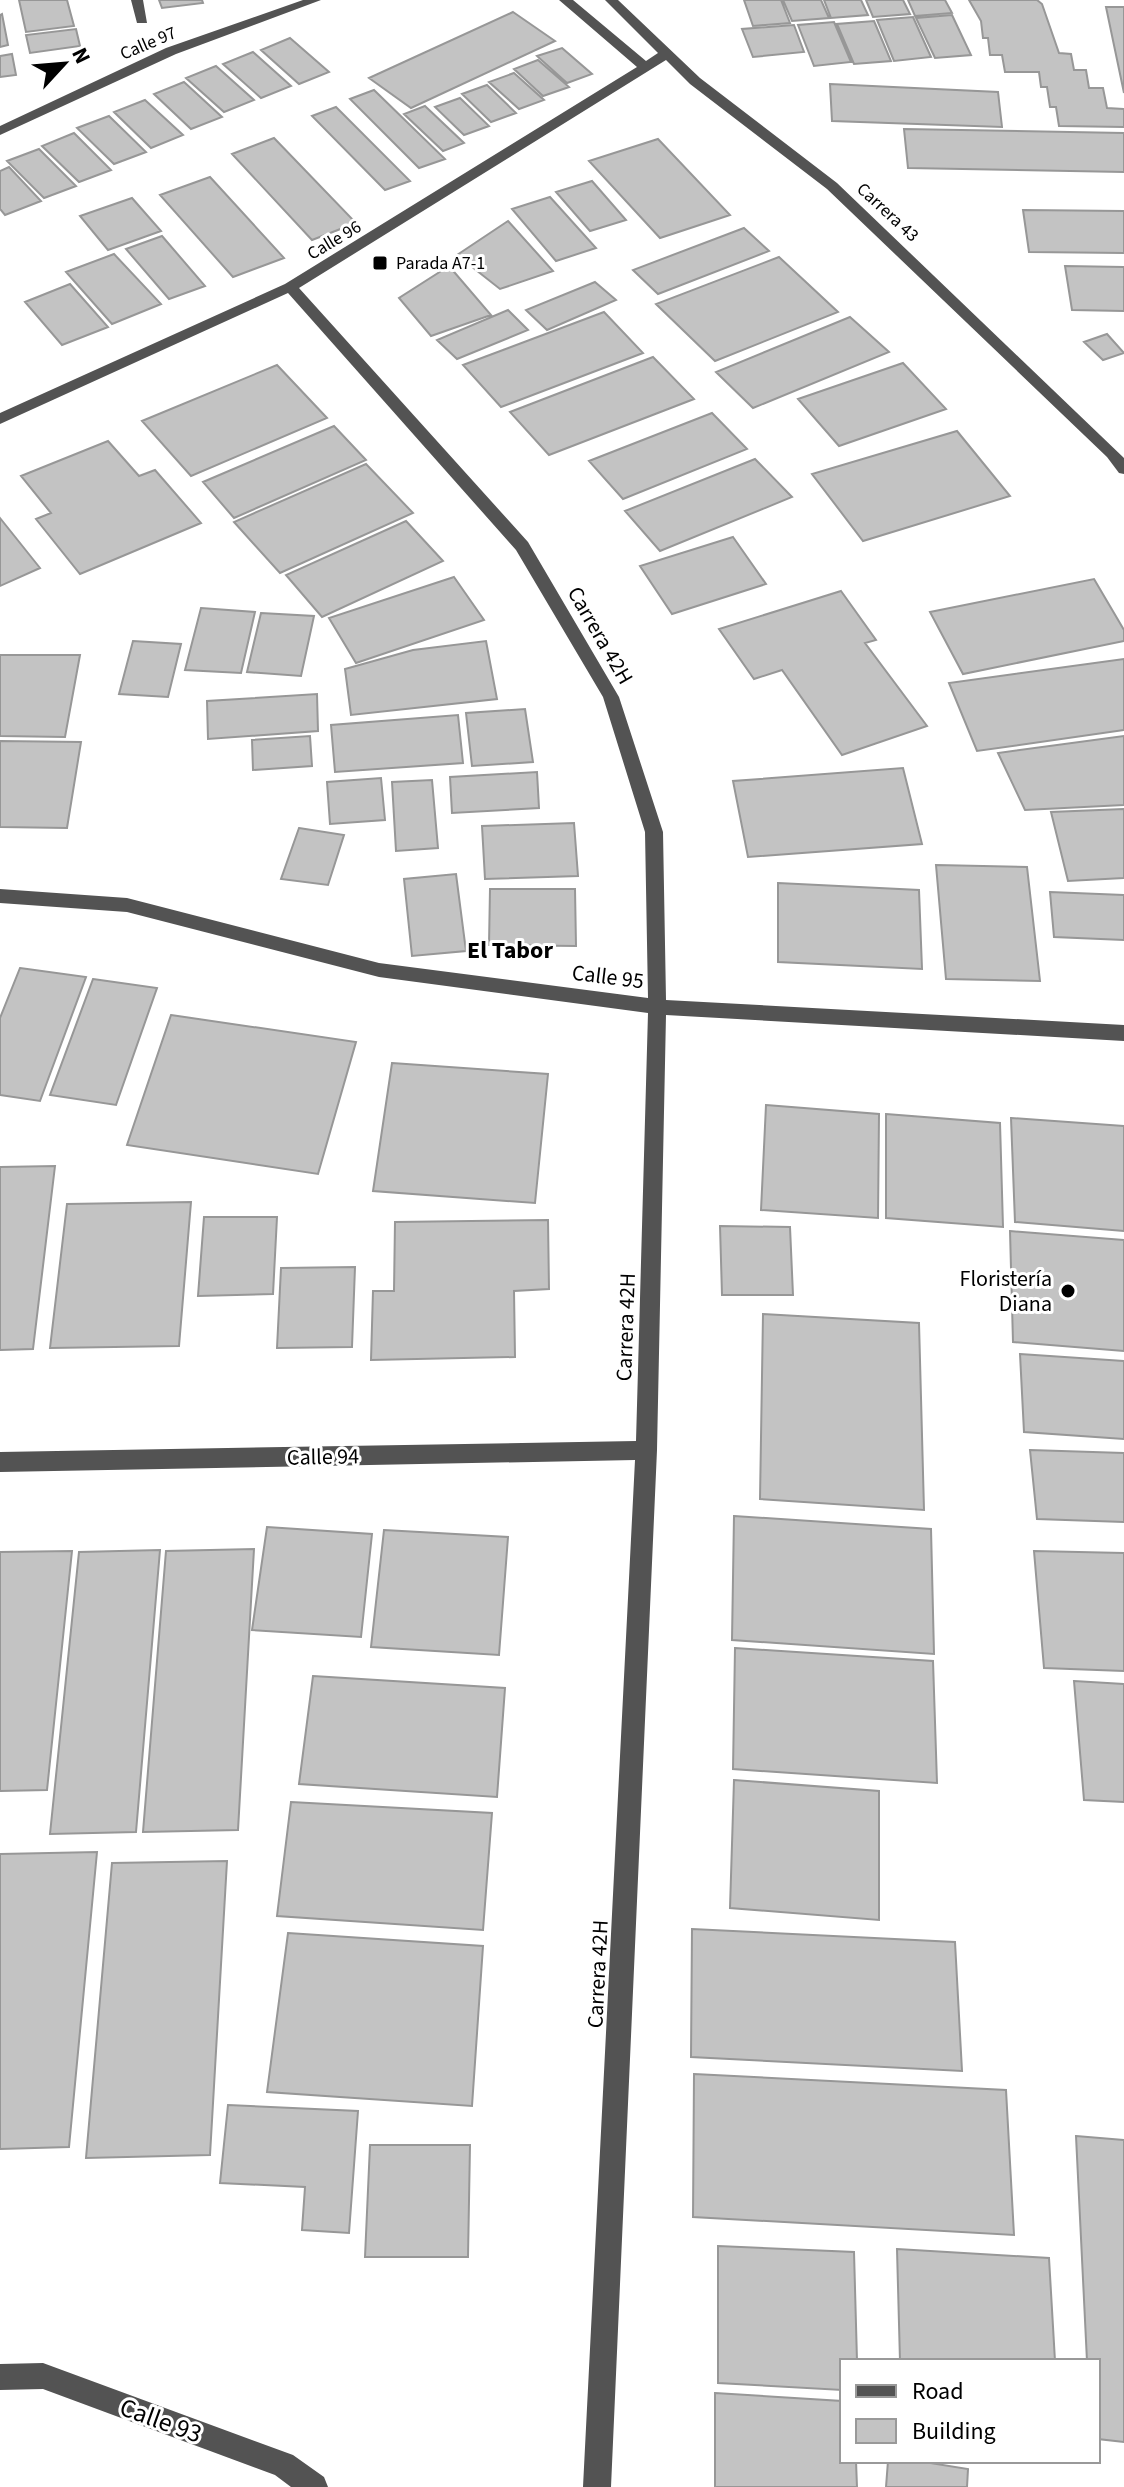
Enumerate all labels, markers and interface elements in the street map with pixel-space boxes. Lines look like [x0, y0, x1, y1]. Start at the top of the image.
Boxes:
street label: Calle 97 [116, 20, 180, 66]
north arrow [24, 24, 104, 104]
text: N [63, 42, 99, 69]
street label: Carrera 43 [851, 177, 924, 248]
street label: Calle 96 [303, 215, 366, 266]
place label: Parada A7-1 [396, 251, 485, 276]
marker: Parada A7-1 [371, 254, 389, 272]
street label: Carrera 42H [559, 581, 641, 690]
district label: El Tabor [467, 933, 553, 968]
street label: Calle 95 [570, 957, 646, 997]
place label: Floristería Diana [960, 1263, 1052, 1320]
street label: Carrera 42H [608, 1272, 644, 1382]
marker: Floristería Diana [1059, 1282, 1077, 1300]
street label: Calle 94 [287, 1440, 359, 1474]
street label: Carrera 42H [579, 1919, 617, 2029]
legend [840, 2359, 1100, 2463]
text: Road [912, 2374, 964, 2409]
street label: Calle 93 [114, 2389, 207, 2452]
text: Building [912, 2414, 996, 2449]

